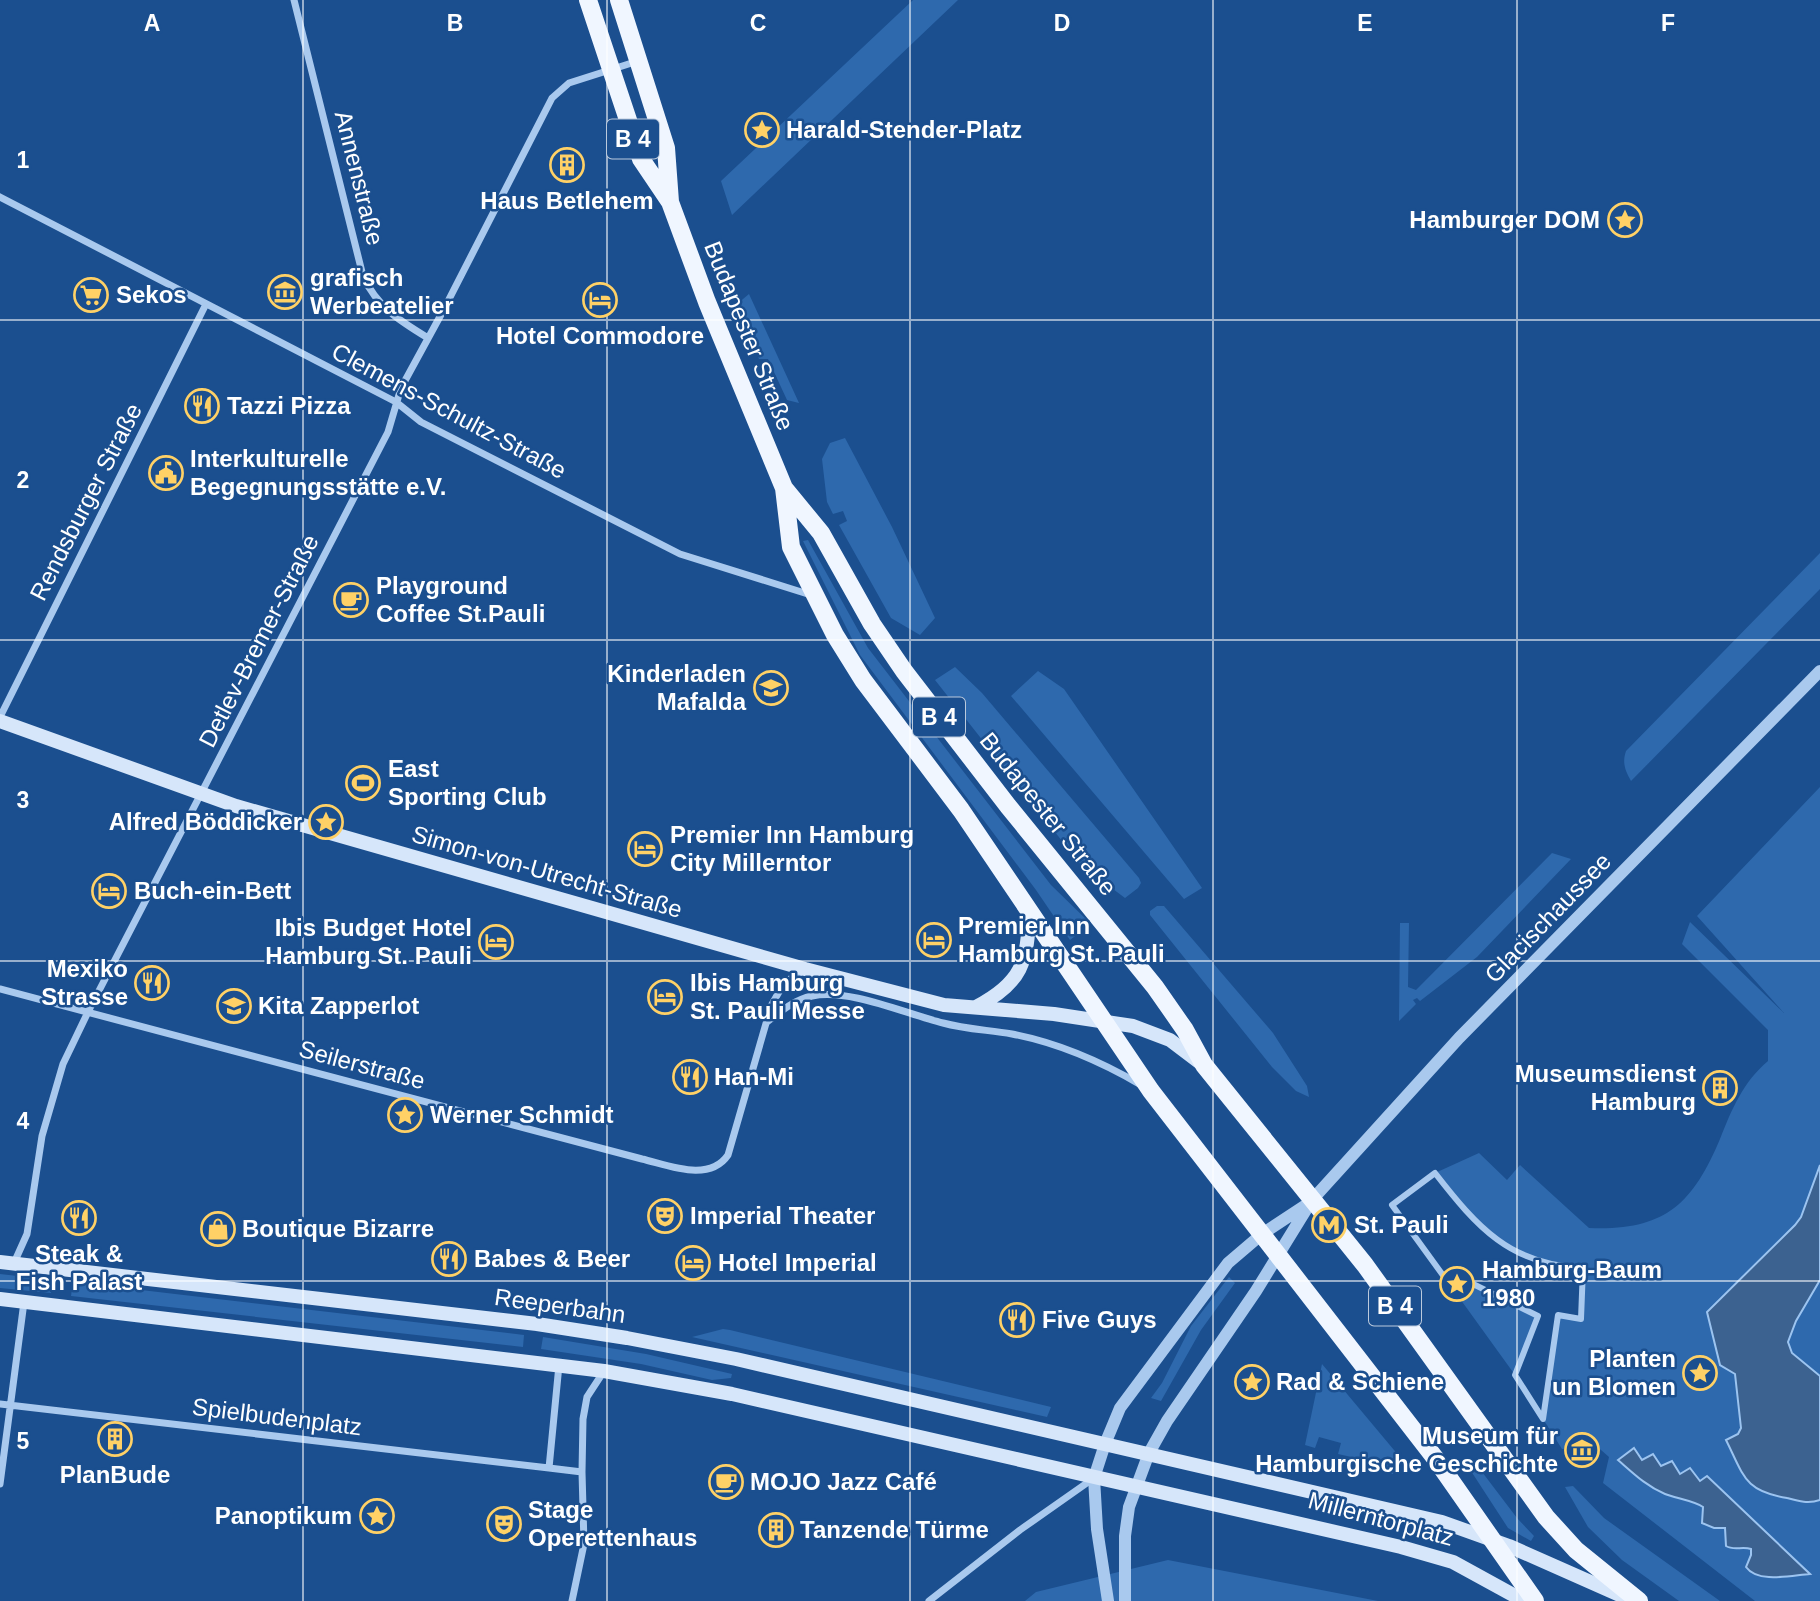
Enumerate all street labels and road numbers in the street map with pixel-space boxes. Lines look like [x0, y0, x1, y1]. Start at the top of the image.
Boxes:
street label: Annenstraße [330, 108, 389, 248]
road number: B 4 [607, 120, 659, 158]
street label: Budapester Straße [699, 237, 800, 434]
street label: Clemens-Schultz-Straße [327, 337, 571, 484]
street label: Rendsburger Straße [24, 399, 147, 605]
street label: Detlev-Bremer-Straße [193, 530, 324, 751]
road number: B 4 [913, 698, 965, 736]
street label: Budapester Straße [975, 727, 1122, 900]
street label: Simon-von-Utrecht-Straße [409, 820, 685, 923]
street label: Glacischaussee [1479, 847, 1616, 988]
street label: Seilerstraße [296, 1035, 428, 1094]
street label: Reeperbahn [493, 1283, 627, 1328]
road number: B 4 [1369, 1287, 1421, 1326]
street label: Spielbudenplatz [191, 1393, 363, 1440]
street label: Millerntorplatz [1305, 1486, 1457, 1551]

